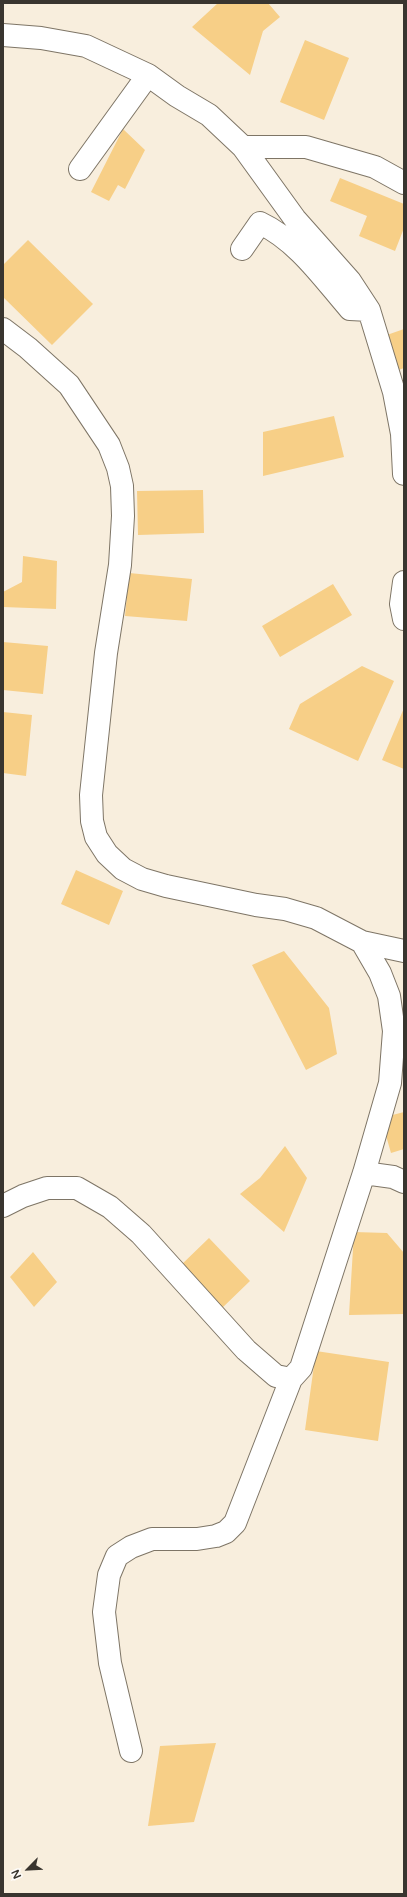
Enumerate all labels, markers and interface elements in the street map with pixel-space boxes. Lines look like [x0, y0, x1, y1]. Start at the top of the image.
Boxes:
north arrow [8, 1849, 48, 1889]
text: N [9, 1867, 24, 1881]

